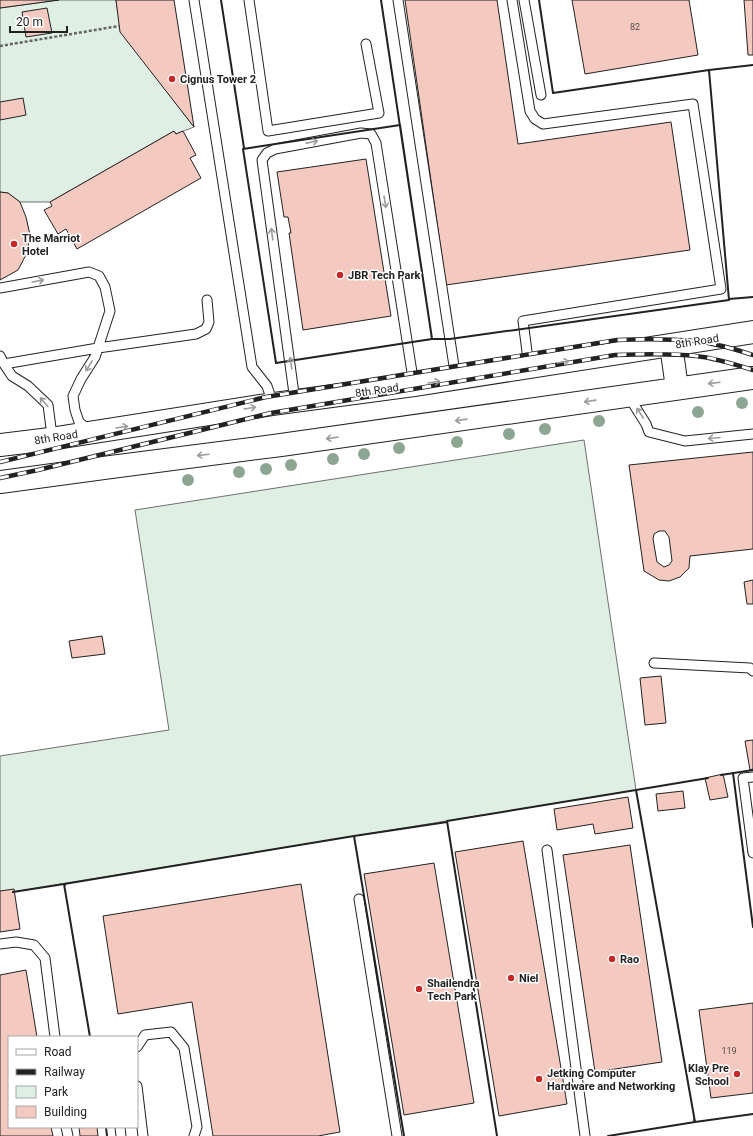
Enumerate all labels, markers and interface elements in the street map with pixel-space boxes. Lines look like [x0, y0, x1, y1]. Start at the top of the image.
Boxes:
scale bar [10, 8, 67, 34]
text: 20 m [16, 15, 43, 29]
house number: 82 [630, 22, 640, 32]
place label: Cignus Tower 2 [180, 73, 256, 86]
marker: Cignus Tower 2 [167, 74, 177, 84]
one-way arrow [305, 138, 318, 146]
one-way arrow [381, 195, 389, 208]
one-way arrow [268, 228, 276, 241]
place label: The Marriot Hotel [22, 232, 80, 258]
marker: The Marriot Hotel [9, 239, 19, 249]
place label: JBR Tech Park [348, 269, 420, 282]
marker: JBR Tech Park [335, 270, 345, 280]
one-way arrow [32, 277, 45, 285]
street label: 8th Road [674, 332, 720, 351]
one-way arrow [287, 357, 295, 370]
one-way arrow [556, 358, 569, 366]
one-way arrow [85, 360, 93, 371]
one-way arrow [428, 378, 441, 386]
one-way arrow [708, 379, 721, 387]
street label: 8th Road [354, 381, 400, 400]
one-way arrow [39, 397, 48, 407]
one-way arrow [584, 397, 597, 405]
one-way arrow [243, 404, 256, 412]
one-way arrow [635, 407, 643, 419]
one-way arrow [455, 416, 468, 424]
one-way arrow [115, 423, 128, 431]
street label: 8th Road [33, 428, 79, 447]
one-way arrow [326, 434, 339, 442]
one-way arrow [708, 434, 721, 442]
one-way arrow [197, 451, 210, 459]
place label: Rao [620, 953, 639, 966]
marker: Rao [607, 954, 617, 964]
place label: Niel [519, 972, 539, 985]
marker: Niel [506, 973, 516, 983]
place label: Shailendra Tech Park [427, 977, 480, 1003]
marker: Shailendra Tech Park [414, 984, 424, 994]
legend [8, 1036, 138, 1128]
text: Road [44, 1045, 72, 1059]
house number: 119 [721, 1046, 737, 1056]
place label: Klay Pre School [688, 1062, 729, 1088]
text: Railway [44, 1065, 85, 1079]
place label: Jetking Computer Hardware and Networking [547, 1067, 675, 1093]
marker: Klay Pre School [732, 1069, 742, 1079]
marker: Jetking Computer Hardware and Networking [534, 1074, 544, 1084]
text: Park [44, 1085, 69, 1099]
text: Building [44, 1105, 87, 1119]

